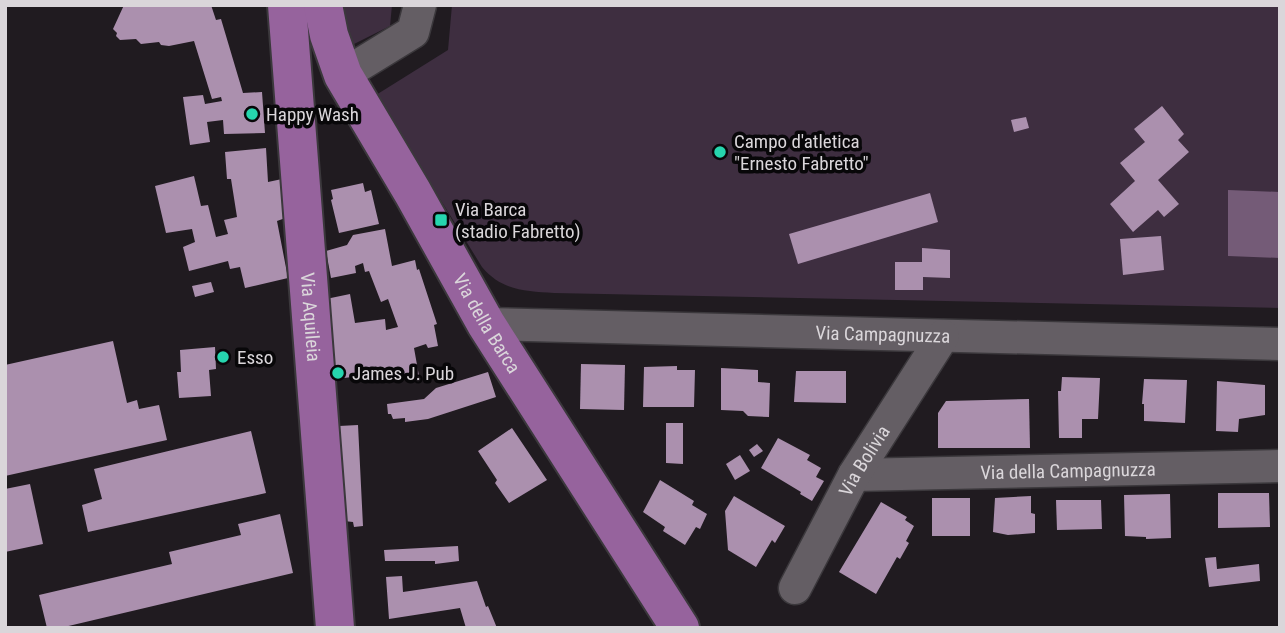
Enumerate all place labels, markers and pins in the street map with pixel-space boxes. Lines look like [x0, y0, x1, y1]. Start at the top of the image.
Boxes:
place label: Happy Wash [266, 103, 359, 126]
marker: Happy Wash [244, 106, 260, 122]
place label: Campo d'atletica "Ernesto Fabretto" [734, 130, 869, 175]
marker: Campo d'atletica "Ernesto Fabretto" [712, 144, 728, 160]
place label: Via Barca (stadio Fabretto) [455, 198, 581, 243]
marker: Via Barca (stadio Fabretto) [433, 212, 449, 228]
place label: Esso [237, 346, 273, 369]
marker: Esso [215, 349, 231, 365]
place label: James J. Pub [352, 362, 454, 385]
marker: James J. Pub [330, 365, 346, 381]

